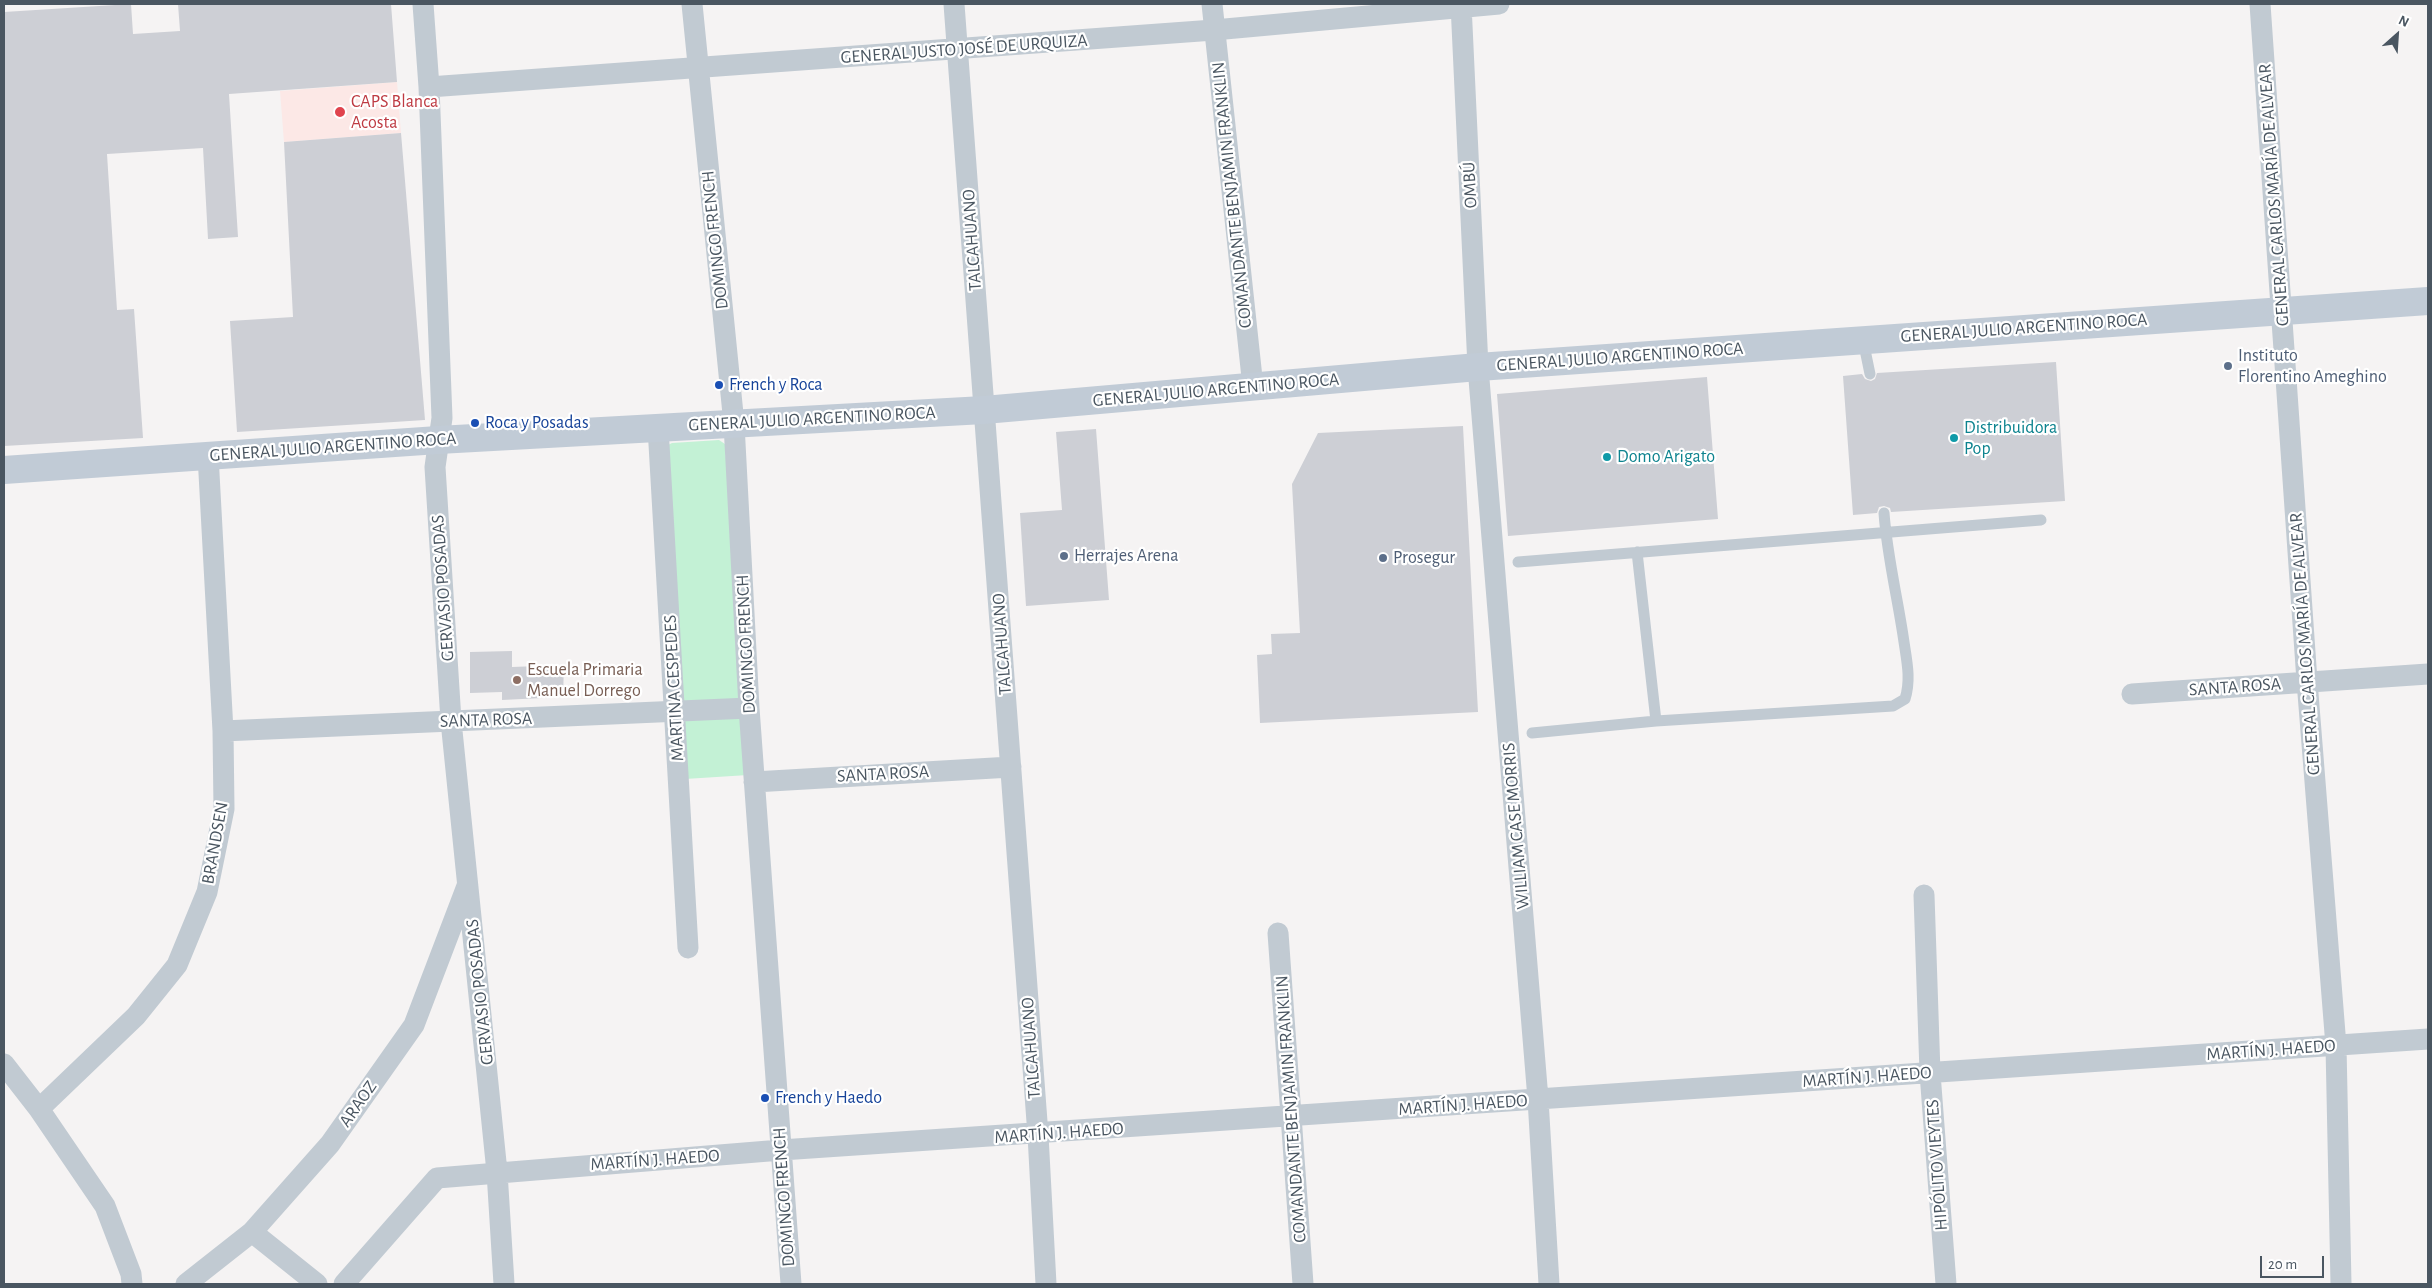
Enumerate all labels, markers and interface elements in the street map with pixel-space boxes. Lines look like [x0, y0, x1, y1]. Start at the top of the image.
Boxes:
north arrow [2372, 10, 2422, 60]
text: N [2396, 13, 2411, 30]
street label: GENERAL JUSTO JOSÉ DE URQUIZA [840, 30, 1088, 68]
street label: COMANDANTE BENJAMIN FRANKLIN [1207, 61, 1257, 329]
street label: GENERAL CARLOS MARÍA DE ALVEAR [2254, 63, 2294, 327]
place label: CAPS Blanca Acosta [351, 91, 438, 134]
marker: CAPS Blanca Acosta [333, 105, 347, 119]
street label: OMBÚ [1458, 161, 1482, 209]
street label: DOMINGO FRENCH [697, 170, 733, 310]
street label: TALCAHUANO [958, 188, 986, 292]
street label: GENERAL JULIO ARGENTINO ROCA [1900, 309, 2148, 347]
street label: GENERAL JULIO ARGENTINO ROCA [1496, 338, 1744, 376]
place label: Instituto Florentino Ameghino [2238, 345, 2387, 388]
marker: Instituto Florentino Ameghino [2222, 360, 2234, 372]
street label: GENERAL JULIO ARGENTINO ROCA [1092, 368, 1340, 412]
place label: French y Roca [729, 374, 823, 396]
marker: French y Roca [713, 379, 725, 391]
street label: GENERAL JULIO ARGENTINO ROCA [688, 402, 936, 436]
place label: Roca y Posadas [485, 412, 589, 434]
marker: Roca y Posadas [469, 417, 481, 429]
place label: Distribuidora Pop [1964, 417, 2057, 459]
street label: GENERAL JULIO ARGENTINO ROCA [209, 428, 457, 466]
marker: Distribuidora Pop [1948, 432, 1960, 444]
place label: Domo Arigato [1617, 446, 1715, 468]
marker: Domo Arigato [1601, 451, 1613, 463]
street label: GENERAL CARLOS MARÍA DE ALVEAR [2285, 512, 2325, 776]
street label: GERVASIO POSADAS [427, 514, 459, 662]
place label: Herrajes Arena [1074, 545, 1179, 567]
place label: Prosegur [1393, 547, 1455, 569]
marker: Herrajes Arena [1058, 550, 1070, 562]
marker: Prosegur [1377, 552, 1389, 564]
street label: DOMINGO FRENCH [732, 574, 760, 714]
street label: TALCAHUANO [988, 592, 1016, 696]
street label: MARTINA CESPEDES [659, 614, 689, 762]
place label: Escuela Primaria Manuel Dorrego [527, 659, 643, 702]
street label: SANTA ROSA [2188, 673, 2282, 701]
marker: Escuela Primaria Manuel Dorrego [511, 674, 523, 686]
street label: SANTA ROSA [440, 708, 532, 732]
street label: WILLIAM CASE MORRIS [1498, 742, 1534, 910]
street label: SANTA ROSA [836, 761, 930, 787]
street label: BRANDSEN [197, 800, 233, 886]
street label: GERVASIO POSADAS [462, 918, 498, 1066]
street label: COMANDANTE BENJAMIN FRANKLIN [1271, 975, 1311, 1243]
street label: TALCAHUANO [1017, 996, 1045, 1100]
street label: MARTÍN J. HAEDO [2206, 1035, 2336, 1065]
street label: MARTÍN J. HAEDO [1802, 1062, 1932, 1092]
street label: ARAOZ [334, 1077, 382, 1131]
place label: French y Haedo [775, 1087, 882, 1109]
street label: MARTÍN J. HAEDO [1398, 1090, 1528, 1120]
marker: French y Haedo [759, 1092, 771, 1104]
street label: HIPÓLITO VIEYTES [1922, 1099, 1952, 1231]
street label: MARTÍN J. HAEDO [994, 1118, 1124, 1148]
street label: DOMINGO FRENCH [768, 1127, 800, 1267]
street label: MARTÍN J. HAEDO [590, 1145, 720, 1175]
scale bar [2262, 1246, 2326, 1278]
text: 20 m [2268, 1257, 2297, 1272]

